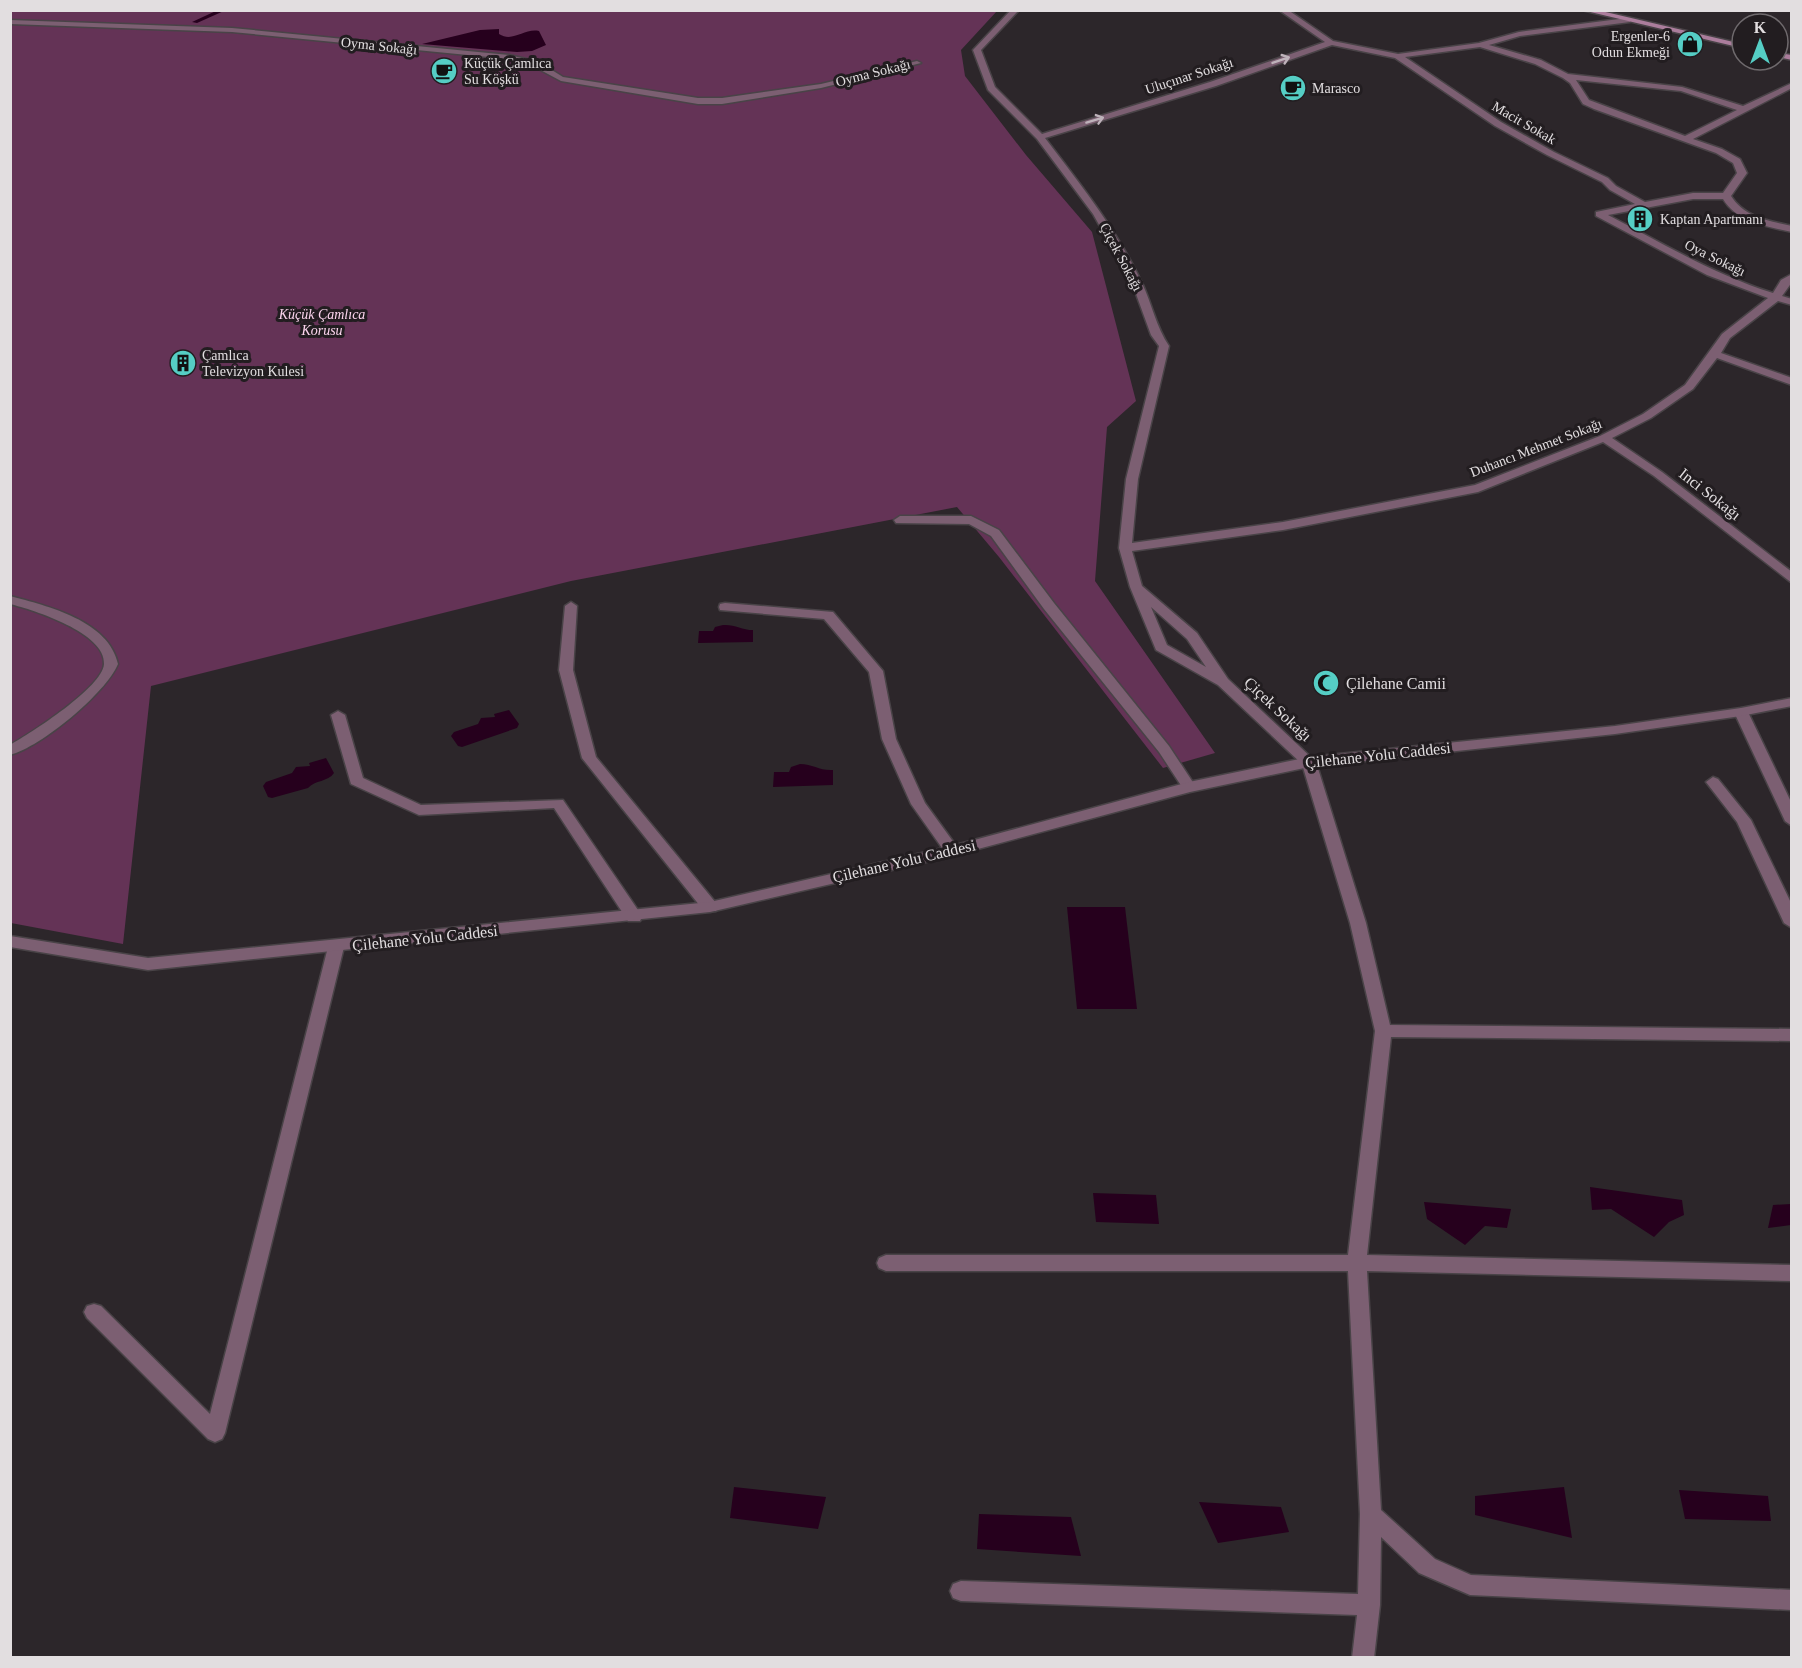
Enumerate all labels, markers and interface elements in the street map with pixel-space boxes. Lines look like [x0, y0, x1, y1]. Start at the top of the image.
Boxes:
north arrow [1730, 12, 1790, 72]
text: K [1754, 19, 1767, 36]
place label: Ergenler-6 Odun Ekmeği [1592, 29, 1670, 60]
shop icon: Ergenler-6 Odun Ekmeği [1675, 29, 1705, 59]
street label: Oyma Sokağı [340, 35, 418, 57]
one-way arrow [1271, 53, 1290, 64]
street label: Uluçınar Sokağı [1143, 55, 1235, 97]
cafe icon: Küçük Çamlıca Su Köşkü [429, 56, 459, 86]
place label: Küçük Çamlıca Su Köşkü [464, 56, 552, 87]
street label: Oyma Sokağı [834, 56, 912, 90]
cafe icon: Marasco [1278, 73, 1308, 103]
place label: Marasco [1312, 81, 1360, 96]
street label: Macit Sokak [1489, 99, 1559, 147]
one-way arrow [1086, 114, 1105, 125]
building icon: Kaptan Apartmanı [1625, 204, 1655, 234]
place label: Kaptan Apartmanı [1660, 212, 1763, 227]
street label: Çiçek Sokağı [1097, 220, 1145, 294]
street label: Oya Sokağı [1682, 237, 1748, 279]
park label: Küçük Çamlıca Korusu [278, 307, 365, 338]
building icon: Çamlıca Televizyon Kulesi [168, 348, 198, 378]
place label: Çamlıca Televizyon Kulesi [202, 348, 304, 379]
street label: Duhancı Mehmet Sokağı [1468, 416, 1604, 480]
street label: Inci Sokağı [1675, 465, 1745, 524]
mosque icon: Çilehane Camii [1311, 668, 1341, 698]
street label: Çiçek Sokağı [1240, 674, 1316, 746]
place label: Çilehane Camii [1346, 675, 1447, 693]
street label: Çilehane Yolu Caddesi [1304, 739, 1452, 772]
street label: Çilehane Yolu Caddesi [831, 836, 978, 887]
street label: Çilehane Yolu Caddesi [351, 922, 499, 955]

